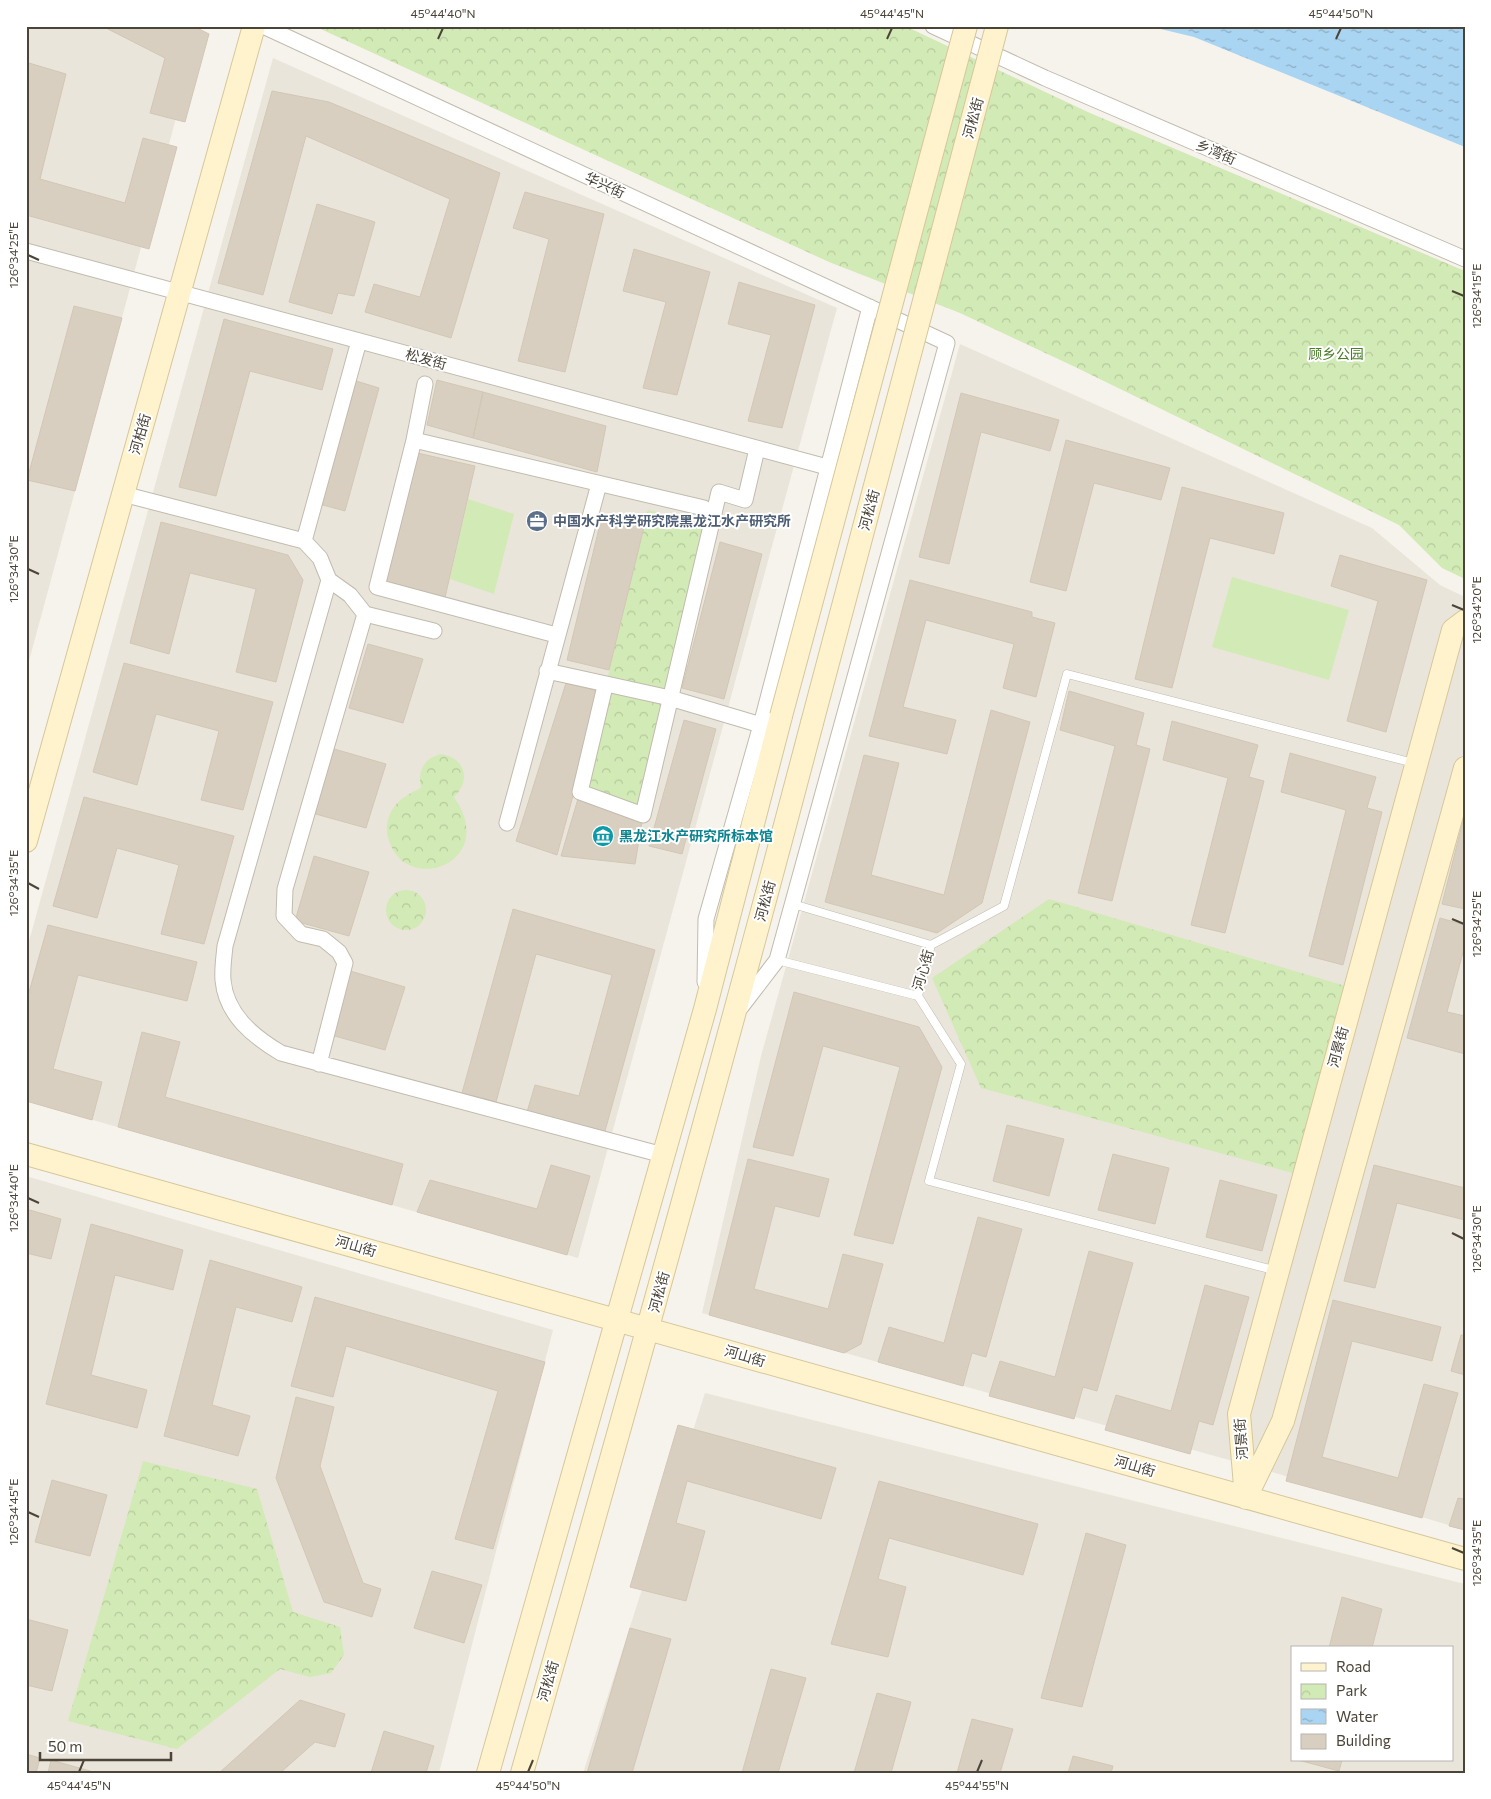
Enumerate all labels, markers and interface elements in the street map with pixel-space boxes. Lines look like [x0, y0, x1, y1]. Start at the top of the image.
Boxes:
text: 45°44'40"N [410, 6, 476, 20]
text: 45°44'45"N [860, 6, 924, 20]
text: 45°44'50"N [1309, 6, 1373, 20]
street label: 河松街 [959, 95, 986, 140]
street label: 乡湾街 [1194, 136, 1239, 168]
street label: 华兴街 [583, 168, 628, 201]
text: 126°34'25"E [6, 222, 20, 288]
text: 126°34'15"E [1469, 264, 1483, 328]
street label: 松发街 [404, 345, 449, 372]
park label: 顾乡公园 [1308, 345, 1364, 362]
street label: 河柏街 [126, 411, 153, 456]
street label: 河松街 [855, 487, 882, 532]
office icon: 中国水产科学研究院黑龙江水产研究所 [525, 509, 549, 533]
place label: 中国水产科学研究院黑龙江水产研究所 [553, 512, 791, 529]
text: 126°34'30"E [6, 535, 20, 603]
text: 126°34'20"E [1469, 576, 1483, 644]
museum icon: 黑龙江水产研究所标本馆 [591, 824, 615, 848]
place label: 黑龙江水产研究所标本馆 [619, 827, 773, 844]
text: 126°34'35"E [6, 850, 20, 916]
street label: 河松街 [751, 878, 778, 923]
text: 126°34'25"E [1469, 891, 1483, 957]
street label: 河心街 [909, 947, 936, 992]
street label: 河景街 [1324, 1024, 1351, 1069]
text: 126°34'40"E [6, 1164, 20, 1232]
text: 126°34'30"E [1469, 1205, 1483, 1273]
street label: 河山街 [334, 1232, 379, 1259]
street label: 河松街 [645, 1269, 672, 1314]
street label: 河山街 [723, 1342, 768, 1369]
street label: 河景街 [1231, 1417, 1250, 1461]
street label: 河山街 [1113, 1452, 1158, 1479]
text: 126°34'45"E [6, 1479, 20, 1545]
text: 126°34'35"E [1469, 1520, 1483, 1586]
legend [1291, 1646, 1454, 1762]
text: Road [1336, 1657, 1371, 1675]
street label: 河松街 [534, 1658, 561, 1703]
text: Park [1336, 1681, 1367, 1699]
text: Water [1336, 1707, 1378, 1725]
scale bar [40, 1729, 171, 1761]
text: Building [1336, 1731, 1391, 1749]
text: 50 m [48, 1737, 82, 1755]
text: 45°44'45"N [47, 1778, 111, 1792]
text: 45°44'50"N [496, 1778, 560, 1792]
text: 45°44'55"N [945, 1778, 1009, 1792]

